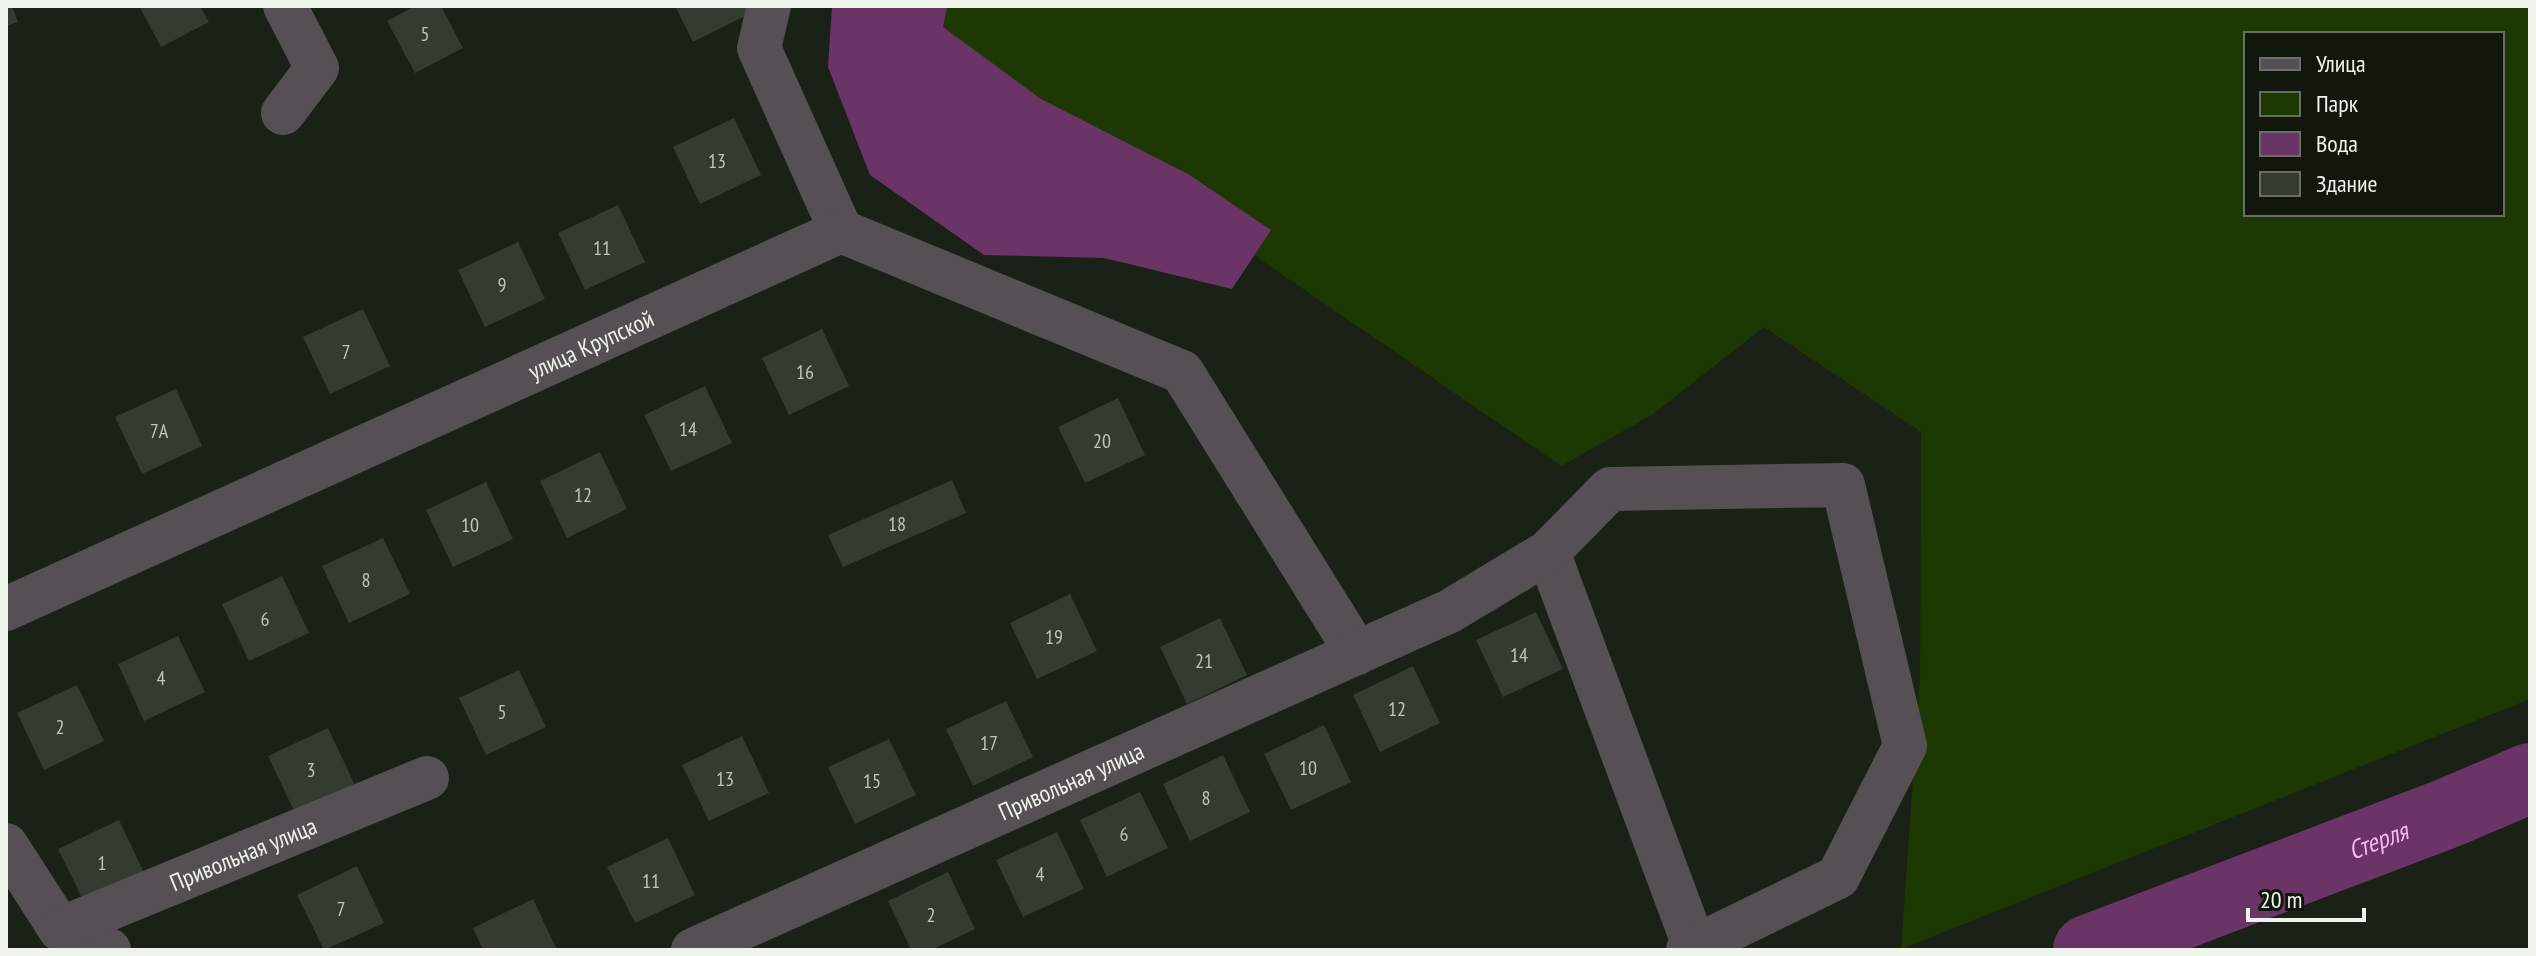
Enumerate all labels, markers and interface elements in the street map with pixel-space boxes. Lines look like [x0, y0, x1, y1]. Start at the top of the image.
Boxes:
house number: 5 [421, 21, 430, 47]
legend [2244, 32, 2504, 216]
text: Улица [2316, 48, 2366, 79]
text: Парк [2316, 88, 2359, 119]
text: Вода [2316, 128, 2358, 159]
house number: 13 [708, 148, 726, 174]
text: Здание [2316, 168, 2377, 199]
house number: 11 [593, 235, 611, 261]
house number: 9 [498, 272, 507, 298]
street label: улица Крупской [523, 302, 658, 386]
house number: 7 [342, 339, 351, 365]
house number: 16 [796, 359, 814, 385]
house number: 14 [679, 416, 697, 442]
house number: 7А [150, 418, 169, 444]
house number: 20 [1093, 428, 1111, 454]
house number: 12 [574, 482, 592, 508]
house number: 18 [888, 511, 906, 537]
house number: 10 [461, 512, 479, 538]
house number: 8 [362, 567, 371, 593]
house number: 6 [261, 606, 270, 632]
house number: 19 [1045, 624, 1063, 650]
house number: 14 [1510, 642, 1528, 668]
house number: 21 [1195, 648, 1213, 674]
house number: 4 [157, 665, 166, 691]
house number: 12 [1388, 696, 1406, 722]
house number: 5 [498, 699, 507, 725]
house number: 2 [56, 714, 65, 740]
house number: 17 [980, 730, 998, 756]
street label: Привольная улица [993, 735, 1148, 827]
house number: 10 [1299, 755, 1317, 781]
house number: 3 [307, 757, 316, 783]
house number: 13 [716, 766, 734, 792]
house number: 15 [863, 768, 881, 794]
house number: 8 [1202, 785, 1211, 811]
street label: Привольная улица [165, 810, 321, 898]
water label: Стерля [2343, 813, 2414, 866]
house number: 6 [1120, 821, 1129, 847]
house number: 1 [98, 850, 107, 876]
house number: 4 [1036, 861, 1045, 887]
house number: 11 [642, 868, 660, 894]
scale bar [2248, 872, 2364, 922]
text: 20 m [2260, 884, 2302, 915]
house number: 7 [337, 896, 346, 922]
house number: 2 [927, 902, 936, 928]

